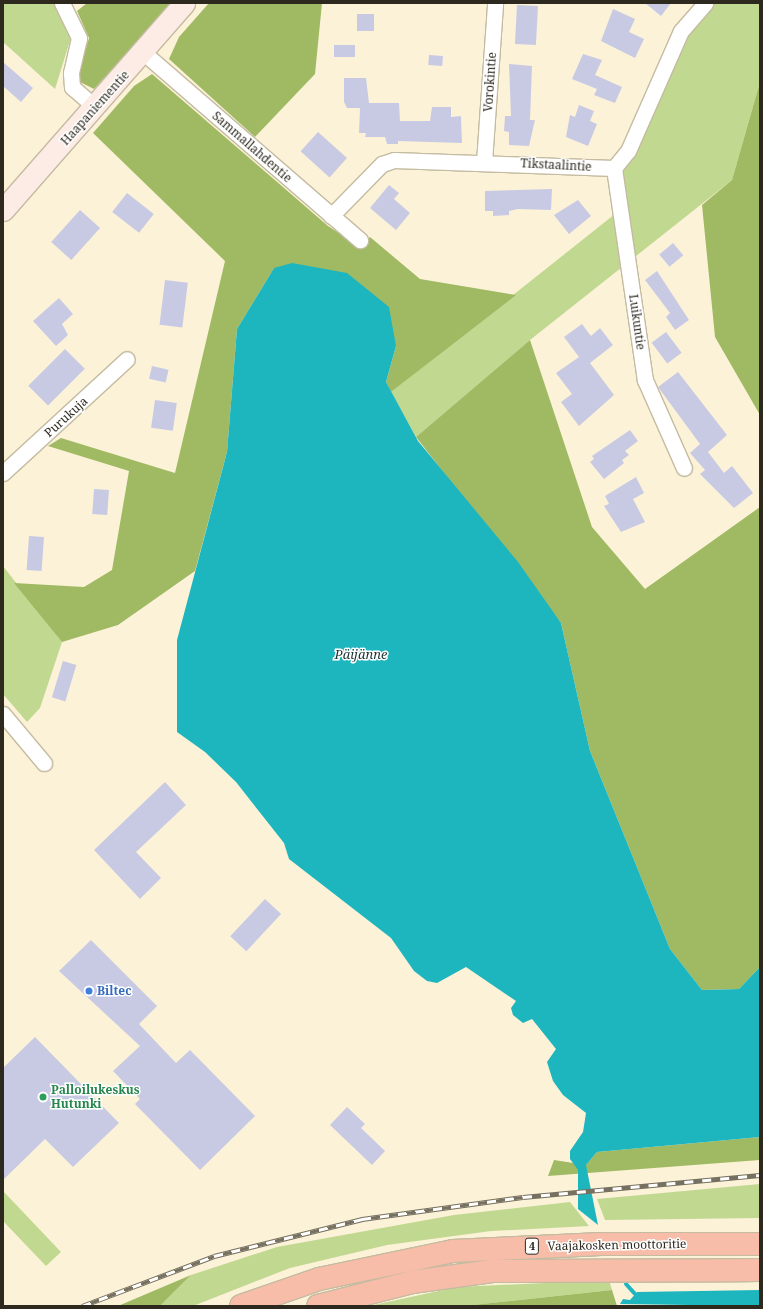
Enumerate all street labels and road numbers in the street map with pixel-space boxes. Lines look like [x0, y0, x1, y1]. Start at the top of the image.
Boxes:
street label: Vorokintie [481, 52, 499, 112]
street label: Haapaniementie [58, 68, 132, 148]
street label: Sammallahdentie [209, 109, 295, 185]
street label: Tikstaalintie [520, 156, 592, 174]
street label: Luikuntie [626, 293, 648, 351]
street label: Purukuja [41, 394, 91, 440]
road number: 4 [524, 1237, 540, 1255]
street label: Vaajakosken moottoritie [547, 1237, 687, 1253]

